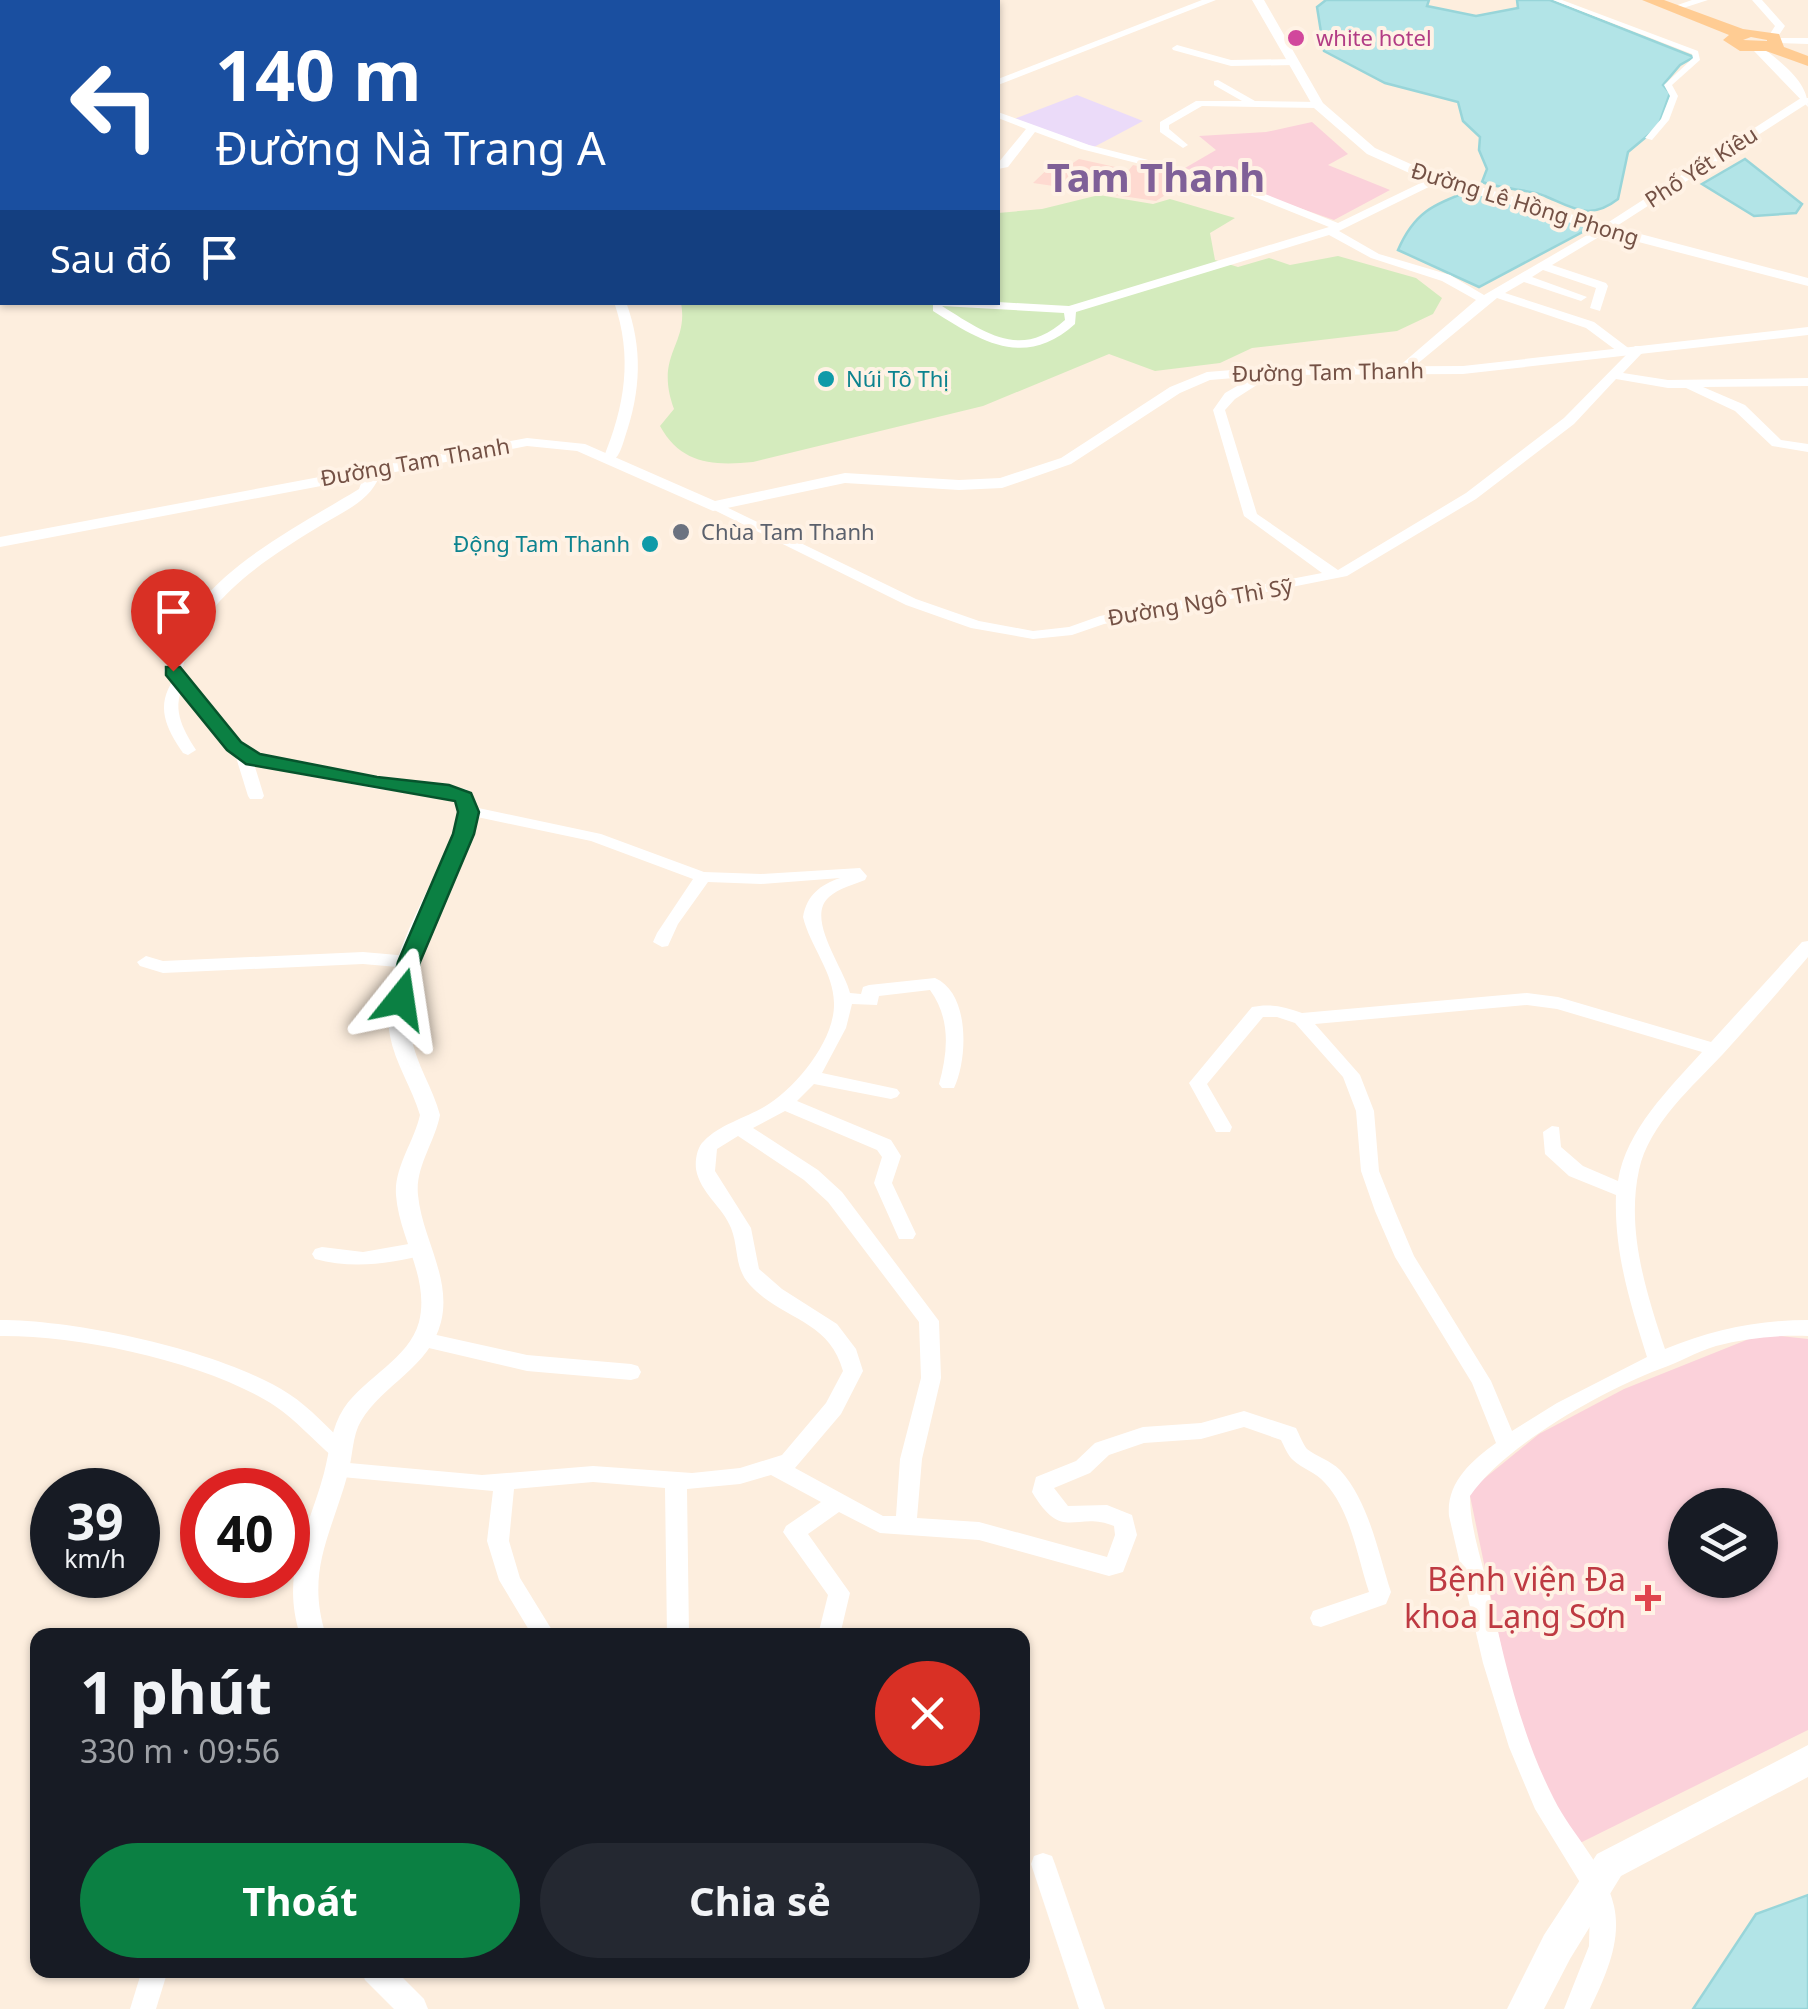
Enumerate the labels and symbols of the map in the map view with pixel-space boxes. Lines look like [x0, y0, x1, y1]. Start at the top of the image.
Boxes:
place label: white hotel [1316, 22, 1432, 52]
marker: white hotel [1285, 27, 1307, 49]
street label: Phố Yết Kiêu [1638, 119, 1763, 214]
district label: Tam Thanh [1047, 149, 1265, 204]
street label: Đường Lê Hồng Phong [1408, 154, 1643, 252]
street label: Đường Tam Thanh [1232, 354, 1424, 388]
place label: Núi Tô Thị [846, 363, 949, 393]
marker: Núi Tô Thị [815, 368, 837, 390]
street label: Đường Tam Thanh [318, 430, 512, 492]
place label: Chùa Tam Thanh [701, 516, 875, 546]
marker: Chùa Tam Thanh [670, 521, 692, 543]
place label: Động Tam Thanh [453, 528, 630, 558]
marker: Động Tam Thanh [639, 533, 661, 555]
pin [131, 569, 216, 672]
street label: Đường Ngô Thì Sỹ [1105, 570, 1295, 632]
position arrow [349, 947, 453, 1051]
speed limit sign: 40 [180, 1468, 310, 1598]
place label: Bệnh viện Đa khoa Lạng Sơn [1404, 1557, 1626, 1637]
marker: Bệnh viện Đa khoa Lạng Sơn [1635, 1585, 1661, 1611]

